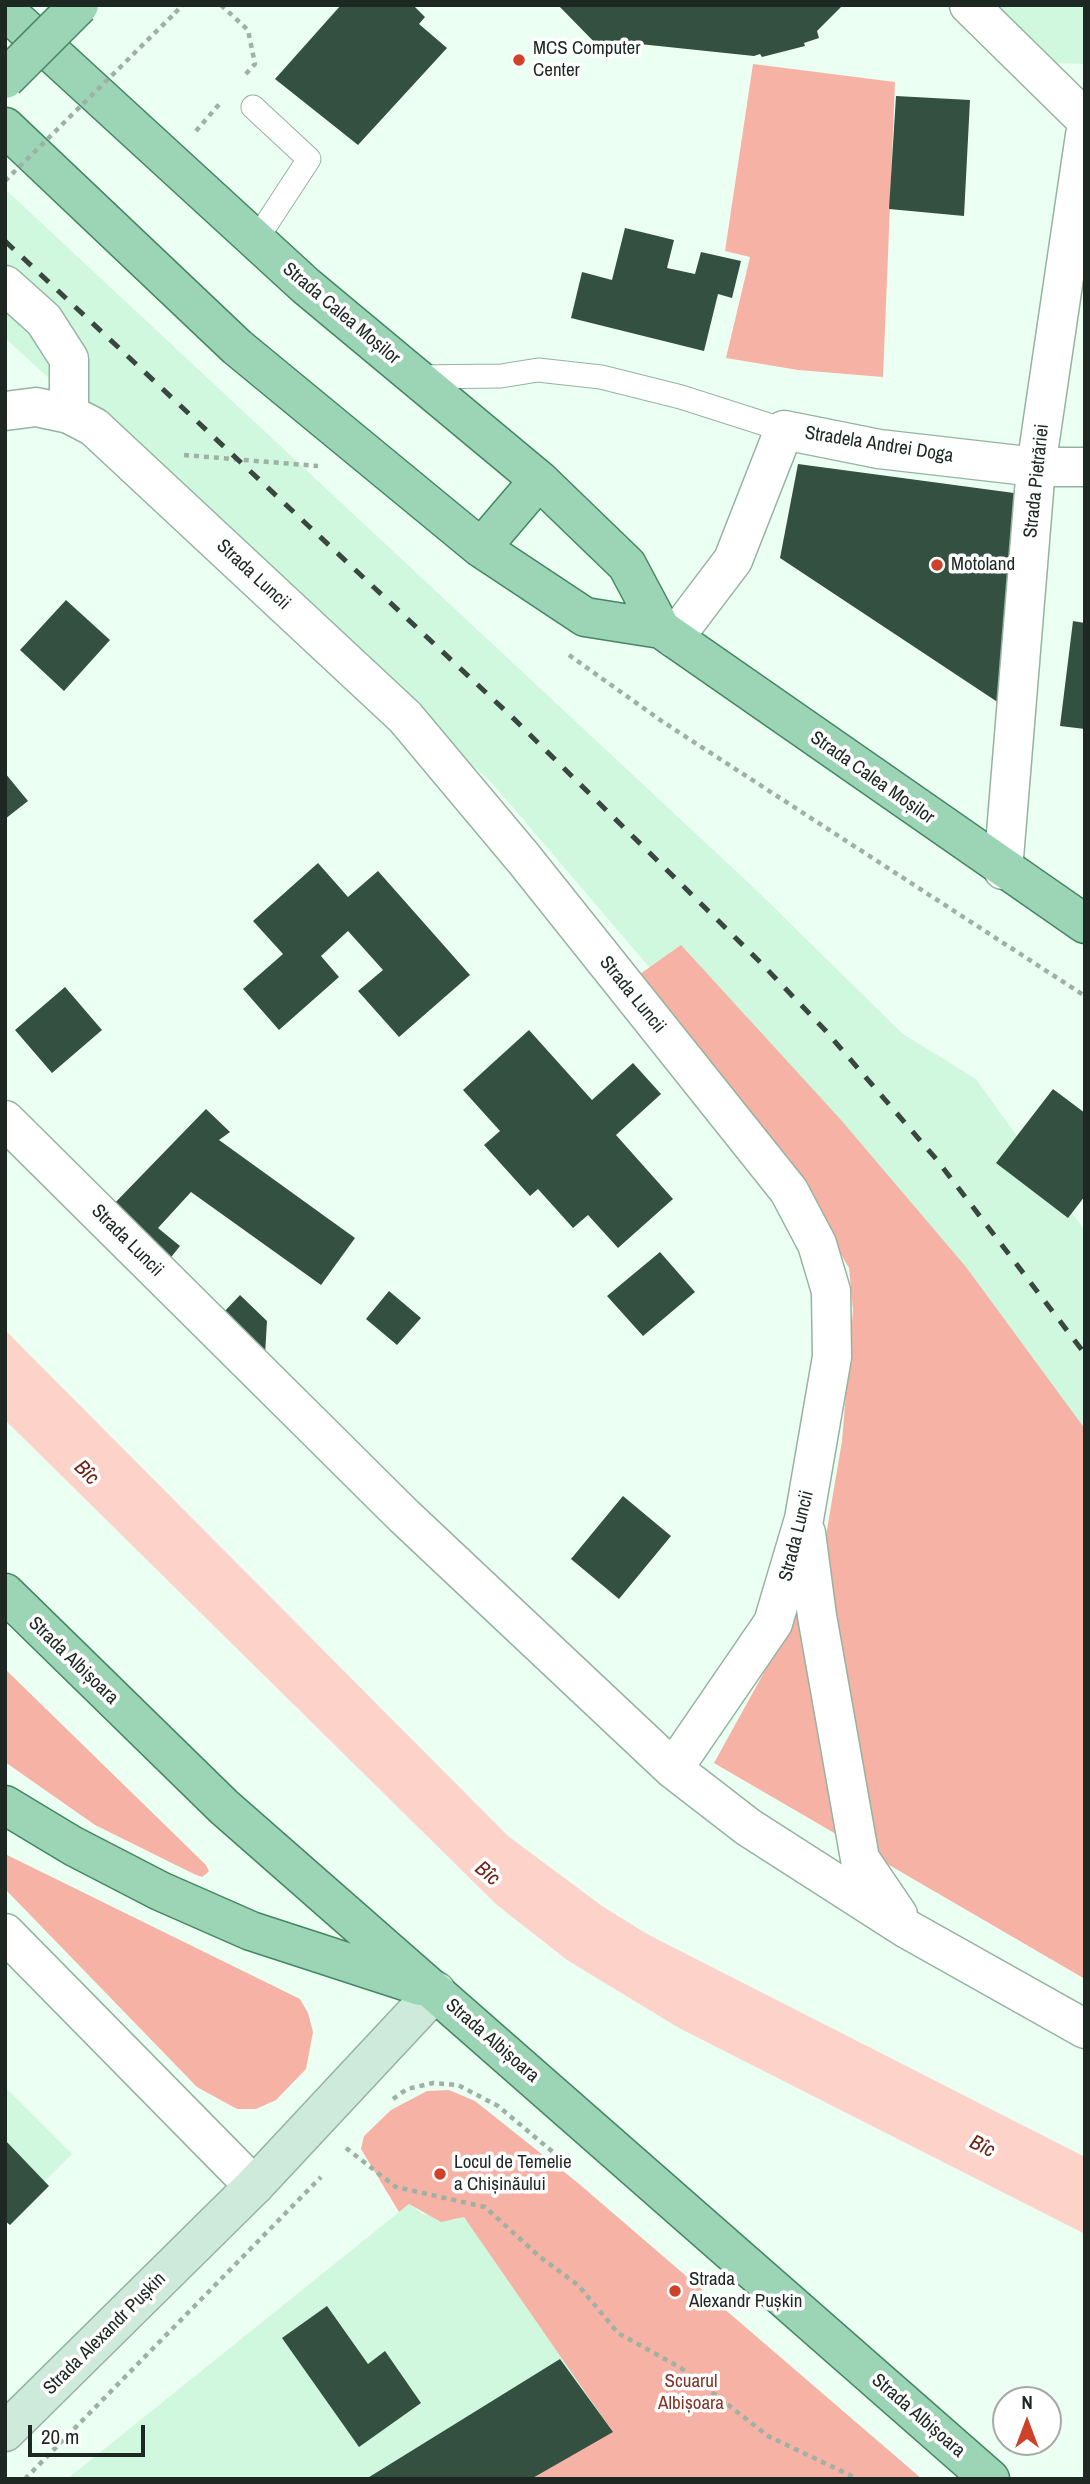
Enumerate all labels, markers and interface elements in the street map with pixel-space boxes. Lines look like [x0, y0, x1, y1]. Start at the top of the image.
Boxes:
place label: MCS Computer Center [533, 38, 640, 82]
marker: MCS Computer Center [511, 52, 527, 68]
street label: Strada Calea Moșilor [278, 258, 404, 370]
street label: Stradela Andrei Doga [803, 422, 955, 468]
street label: Strada Pietrăriei [1020, 423, 1054, 539]
street label: Strada Luncii [211, 535, 295, 615]
place label: Motoland [951, 554, 1015, 576]
marker: Motoland [929, 557, 945, 573]
street label: Strada Calea Moșilor [806, 727, 938, 829]
street label: Strada Luncii [594, 952, 670, 1038]
street label: Strada Luncii [86, 1200, 168, 1282]
water label: Bîc [68, 1455, 104, 1491]
street label: Strada Luncii [775, 1488, 819, 1584]
street label: Strada Albișoara [23, 1612, 123, 1710]
water label: Bîc [469, 1856, 505, 1892]
street label: Strada Albișoara [441, 1994, 543, 2088]
water label: Bîc [965, 2130, 999, 2164]
place label: Locul de Temelie a Chișinăului [454, 2152, 572, 2196]
marker: Locul de Temelie a Chișinăului [432, 2166, 448, 2182]
street label: Strada Alexandr Pușkin [39, 2268, 171, 2400]
place label: Strada Alexandr Pușkin [689, 2269, 802, 2313]
marker: Strada Alexandr Pușkin [667, 2283, 683, 2299]
street label: Strada Albișoara [867, 2369, 969, 2463]
park label: Scuarul Albișoara [658, 2371, 724, 2415]
north arrow [992, 2386, 1062, 2456]
text: N [1021, 2389, 1033, 2415]
scale bar [32, 2410, 149, 2454]
text: 20 m [41, 2422, 79, 2451]

